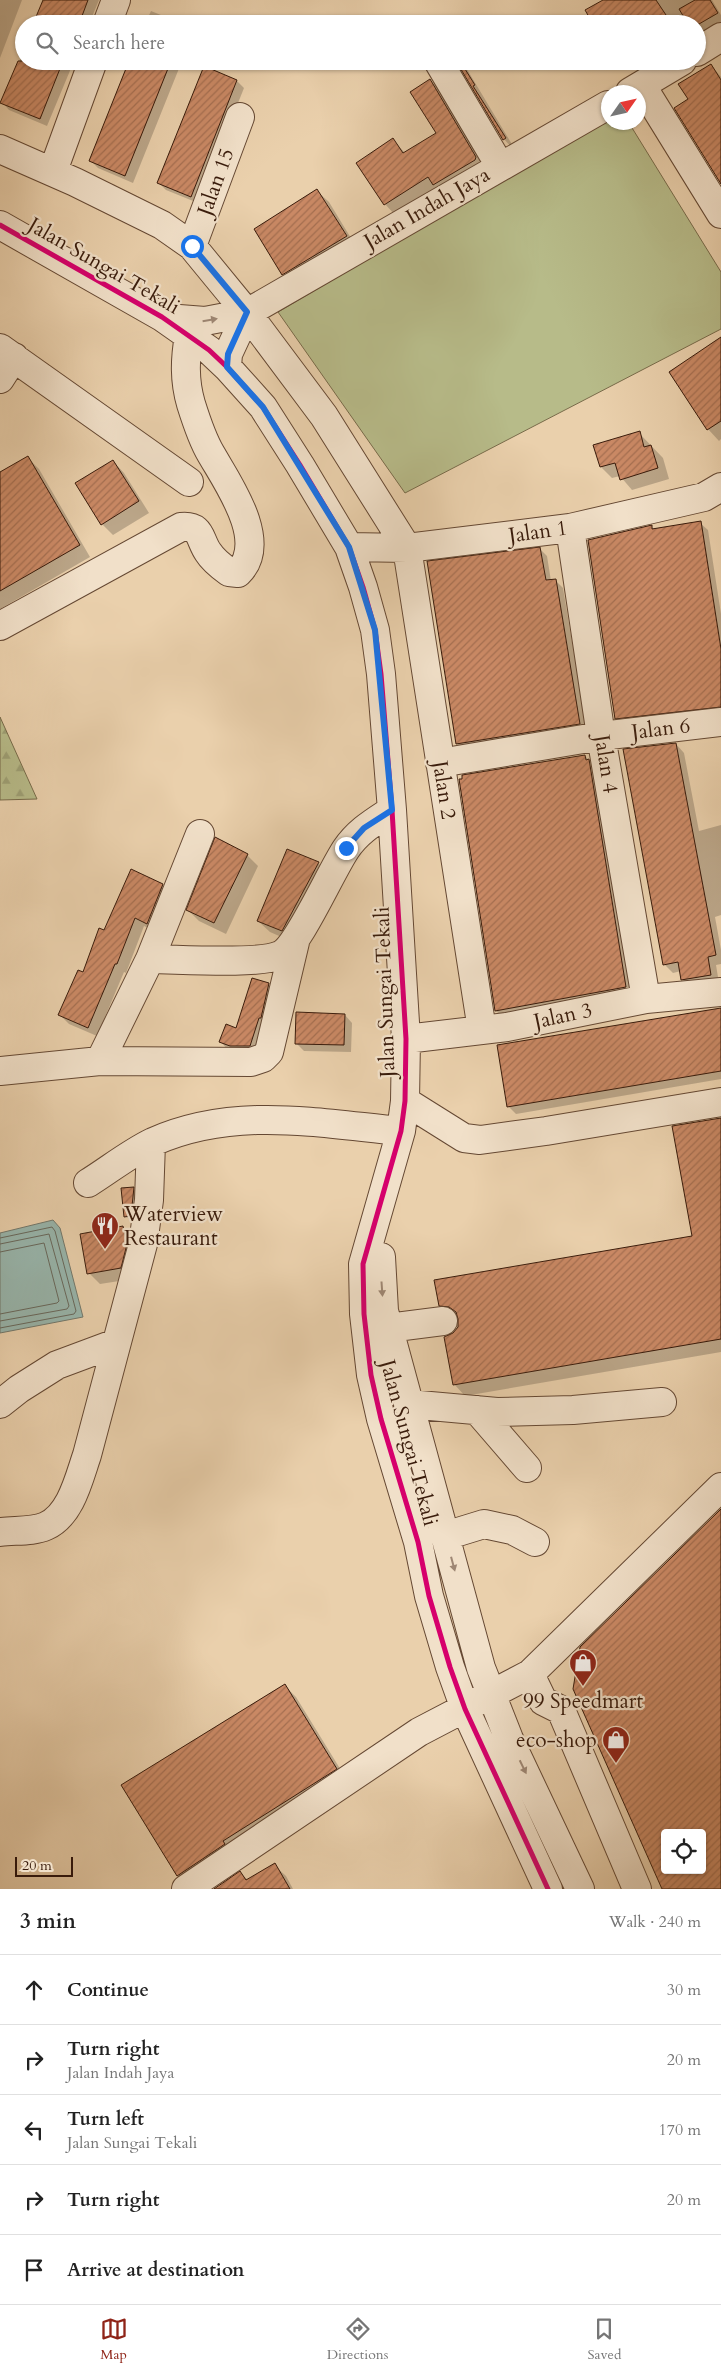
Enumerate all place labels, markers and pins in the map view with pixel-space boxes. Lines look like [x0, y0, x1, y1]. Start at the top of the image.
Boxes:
place label: Waterview Restaurant [123, 1200, 223, 1253]
restaurant icon: Waterview Restaurant [90, 1211, 120, 1250]
shop icon: 99 Speedmart [568, 1648, 598, 1687]
place label: 99 Speedmart [523, 1687, 643, 1716]
shop icon: eco-shop [601, 1725, 631, 1764]
place label: eco-shop [516, 1726, 597, 1755]

